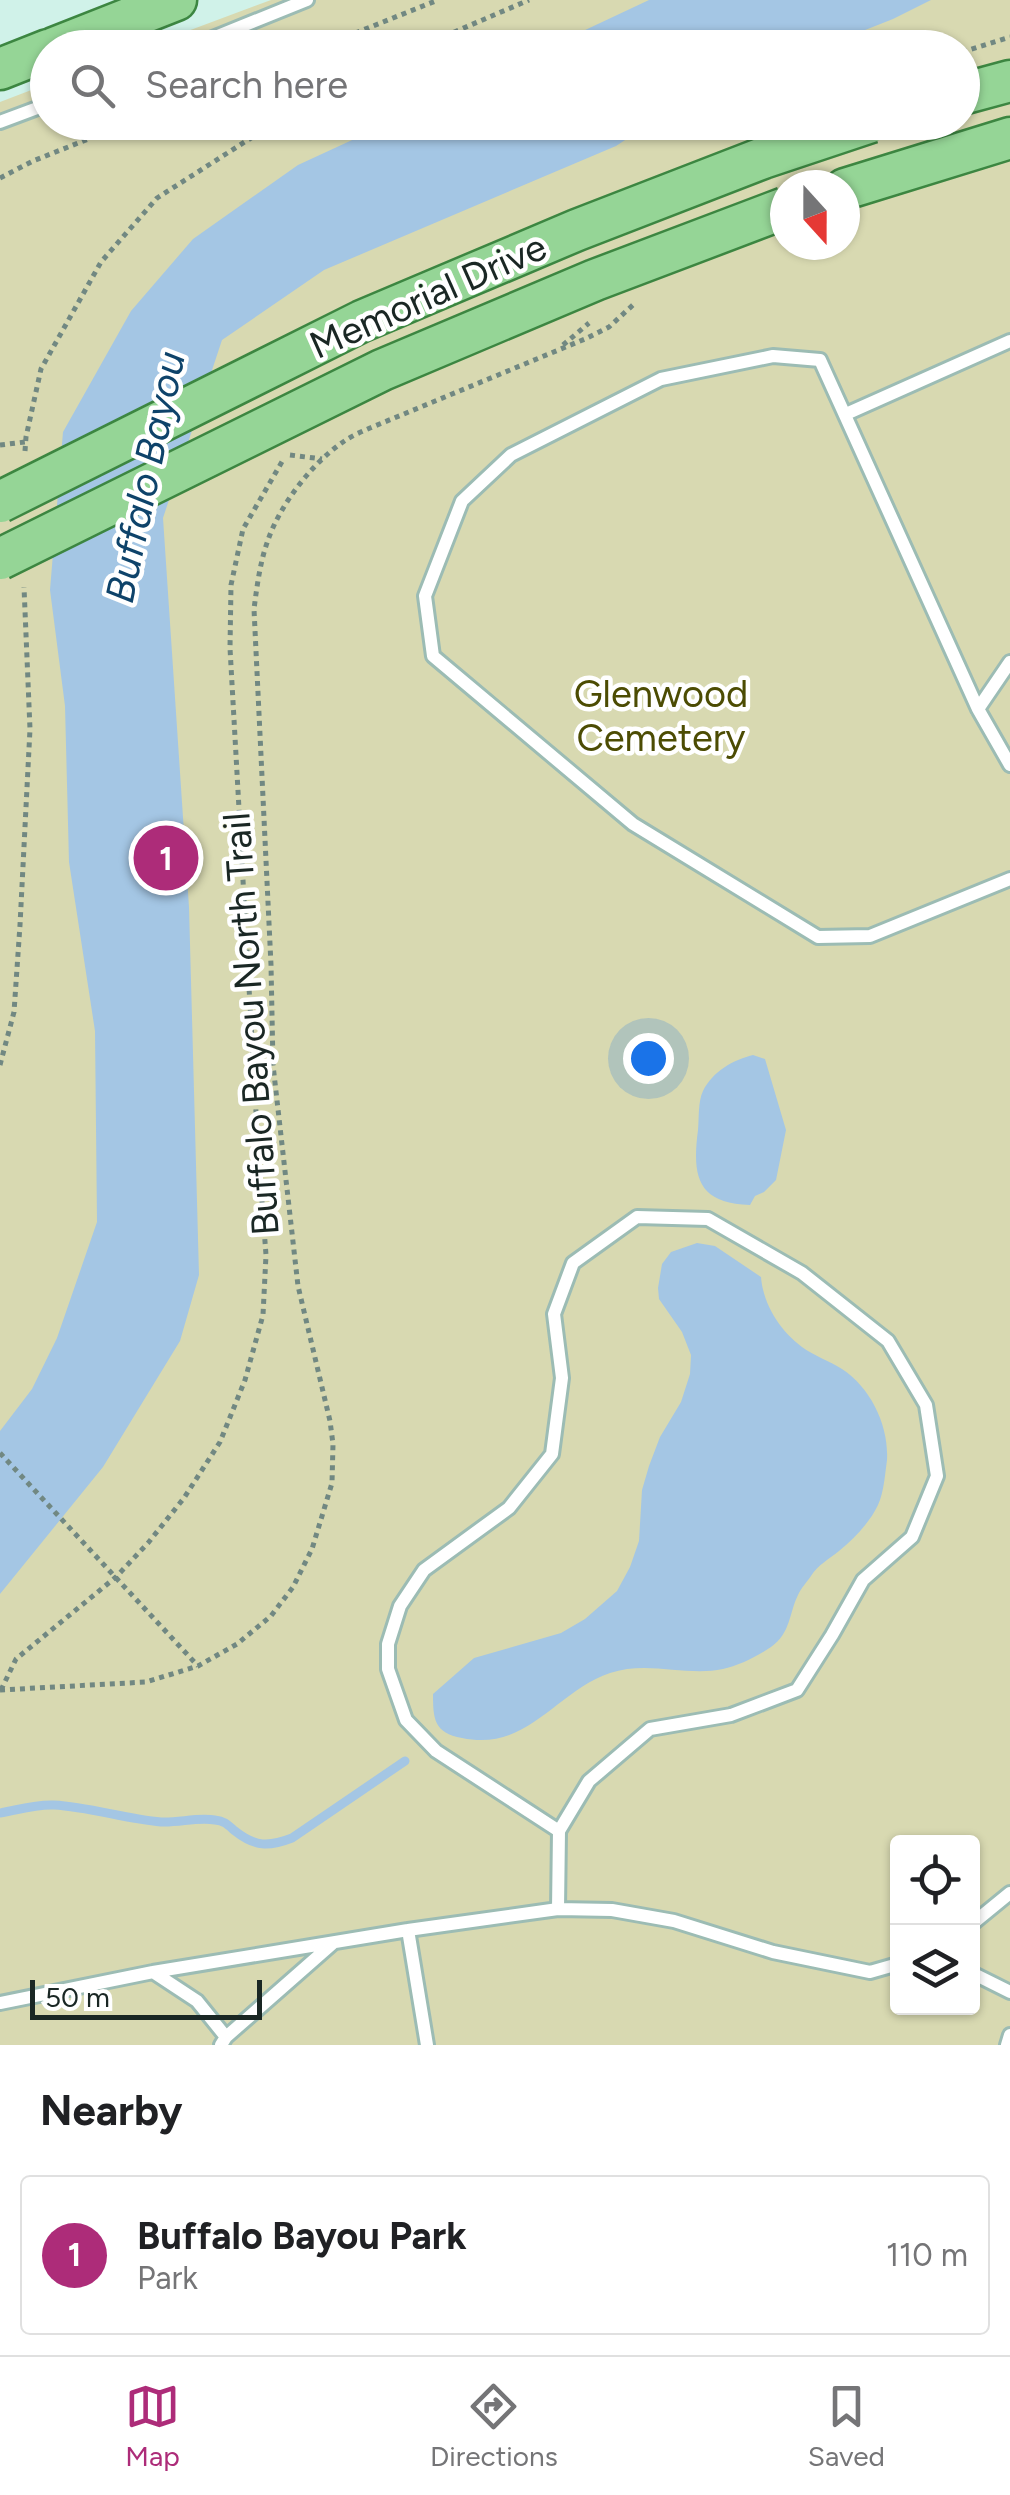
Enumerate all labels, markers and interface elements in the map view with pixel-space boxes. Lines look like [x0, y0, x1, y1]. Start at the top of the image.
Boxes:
search box [30, 30, 980, 140]
icon: search [65, 58, 120, 113]
text: Search here [145, 62, 348, 108]
north arrow [770, 170, 860, 260]
street label: Memorial Drive [303, 223, 553, 369]
water label: Buffalo Bayou [95, 347, 195, 607]
park label: Glenwood Cemetery [574, 671, 748, 761]
street label: Buffalo Bayou North Trail [213, 811, 289, 1237]
pin: 1 [134, 820, 198, 896]
your location [623, 1033, 674, 1084]
map controls [890, 1835, 980, 2015]
button: locate [890, 1835, 980, 1925]
button: layers [890, 1925, 980, 2015]
scale bar [30, 1975, 262, 2020]
text: 50 m [45, 1980, 110, 2014]
text: Nearby [40, 2085, 182, 2136]
text: Buffalo Bayou Park [137, 2213, 467, 2259]
text: 1 [68, 2236, 81, 2274]
text: 110 m [886, 2236, 968, 2274]
text: Park [137, 2259, 198, 2297]
tab: Map [125, 2379, 180, 2473]
tab: Directions [430, 2379, 558, 2473]
tab: Saved [808, 2379, 885, 2473]

